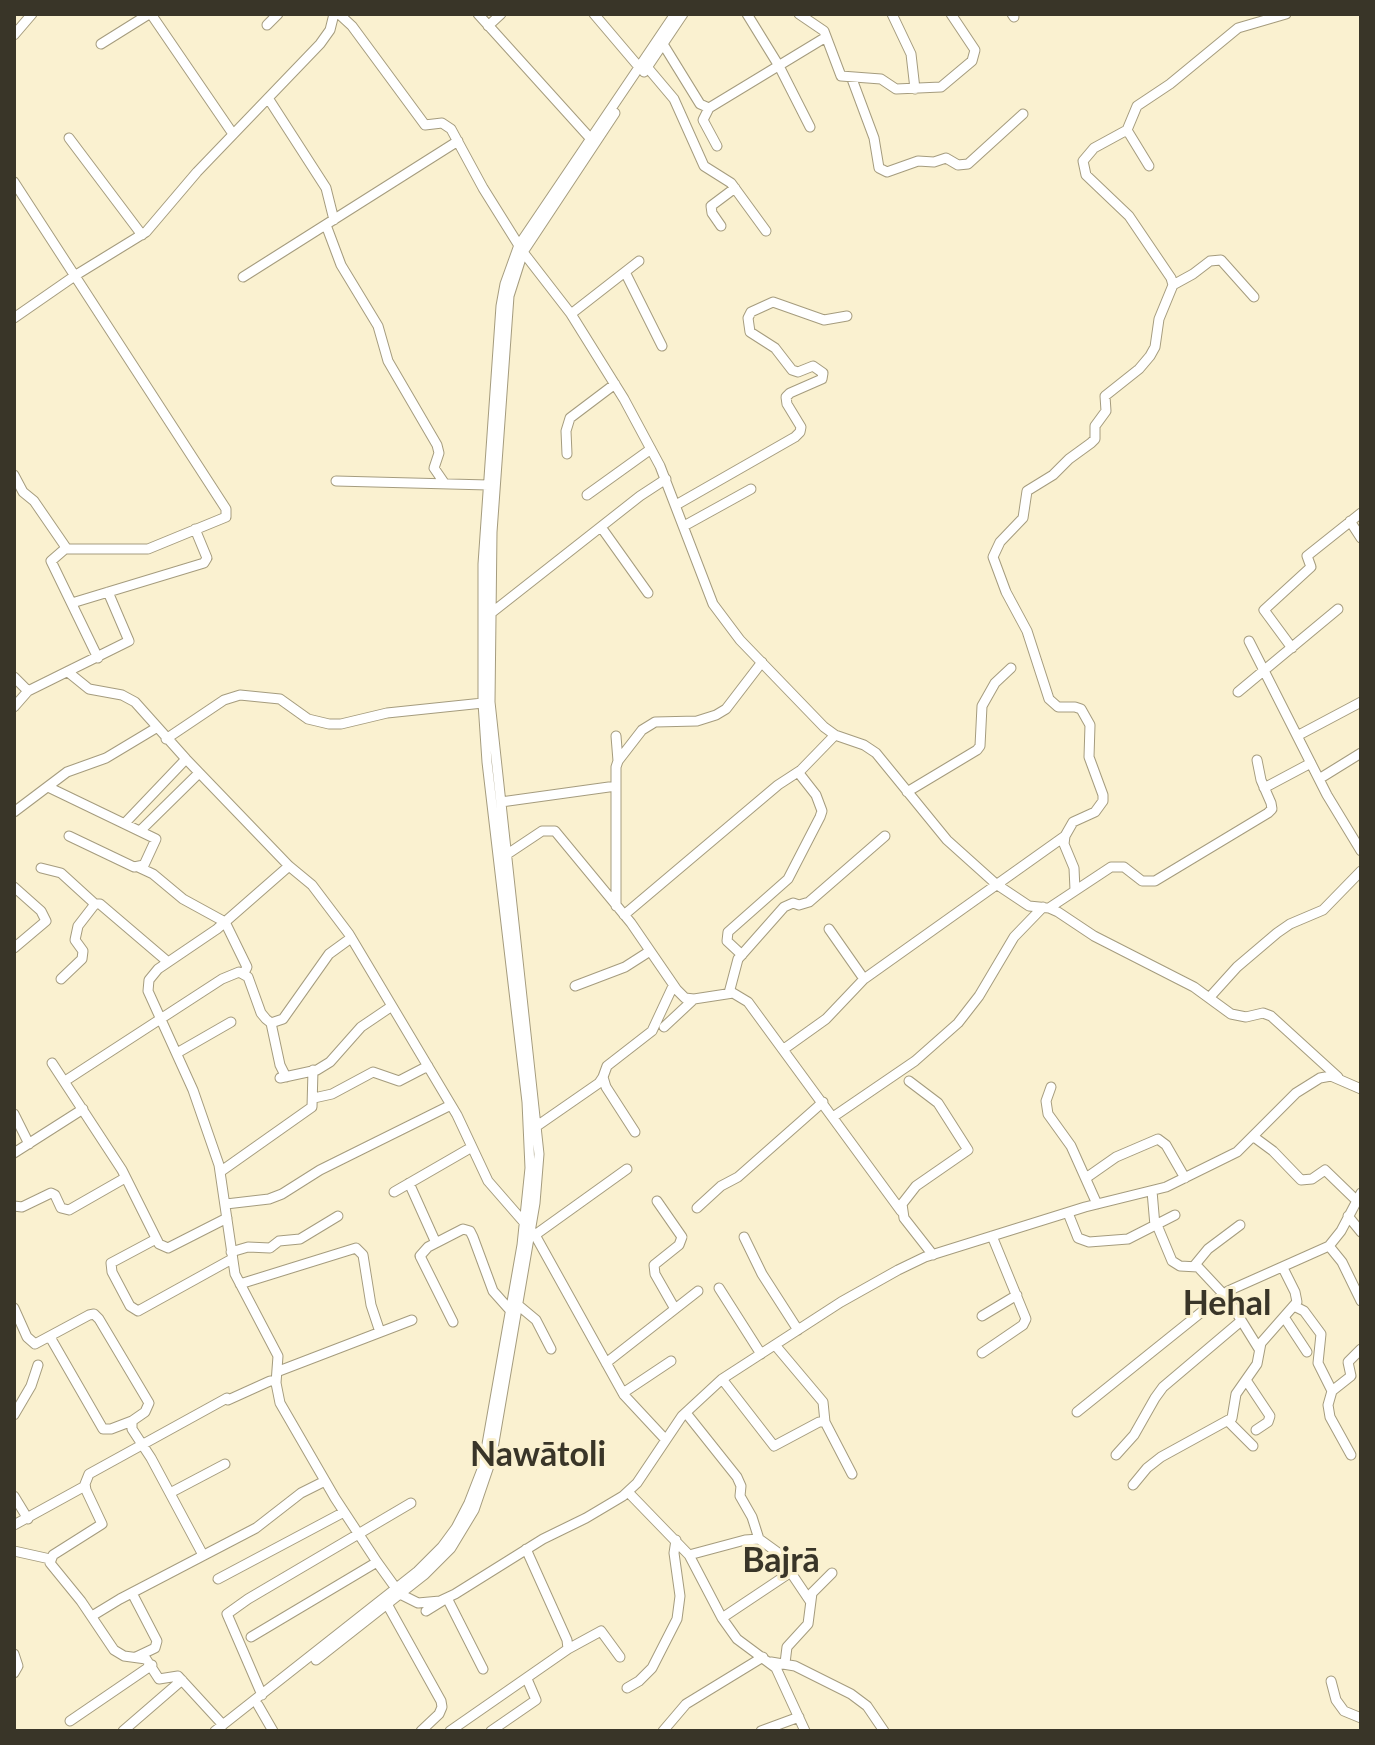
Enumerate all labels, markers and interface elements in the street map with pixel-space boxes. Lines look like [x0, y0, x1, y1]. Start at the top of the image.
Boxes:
district label: Hehal [1183, 1284, 1271, 1324]
district label: Nawātoli [470, 1435, 606, 1475]
district label: Bajrā [742, 1541, 820, 1581]

